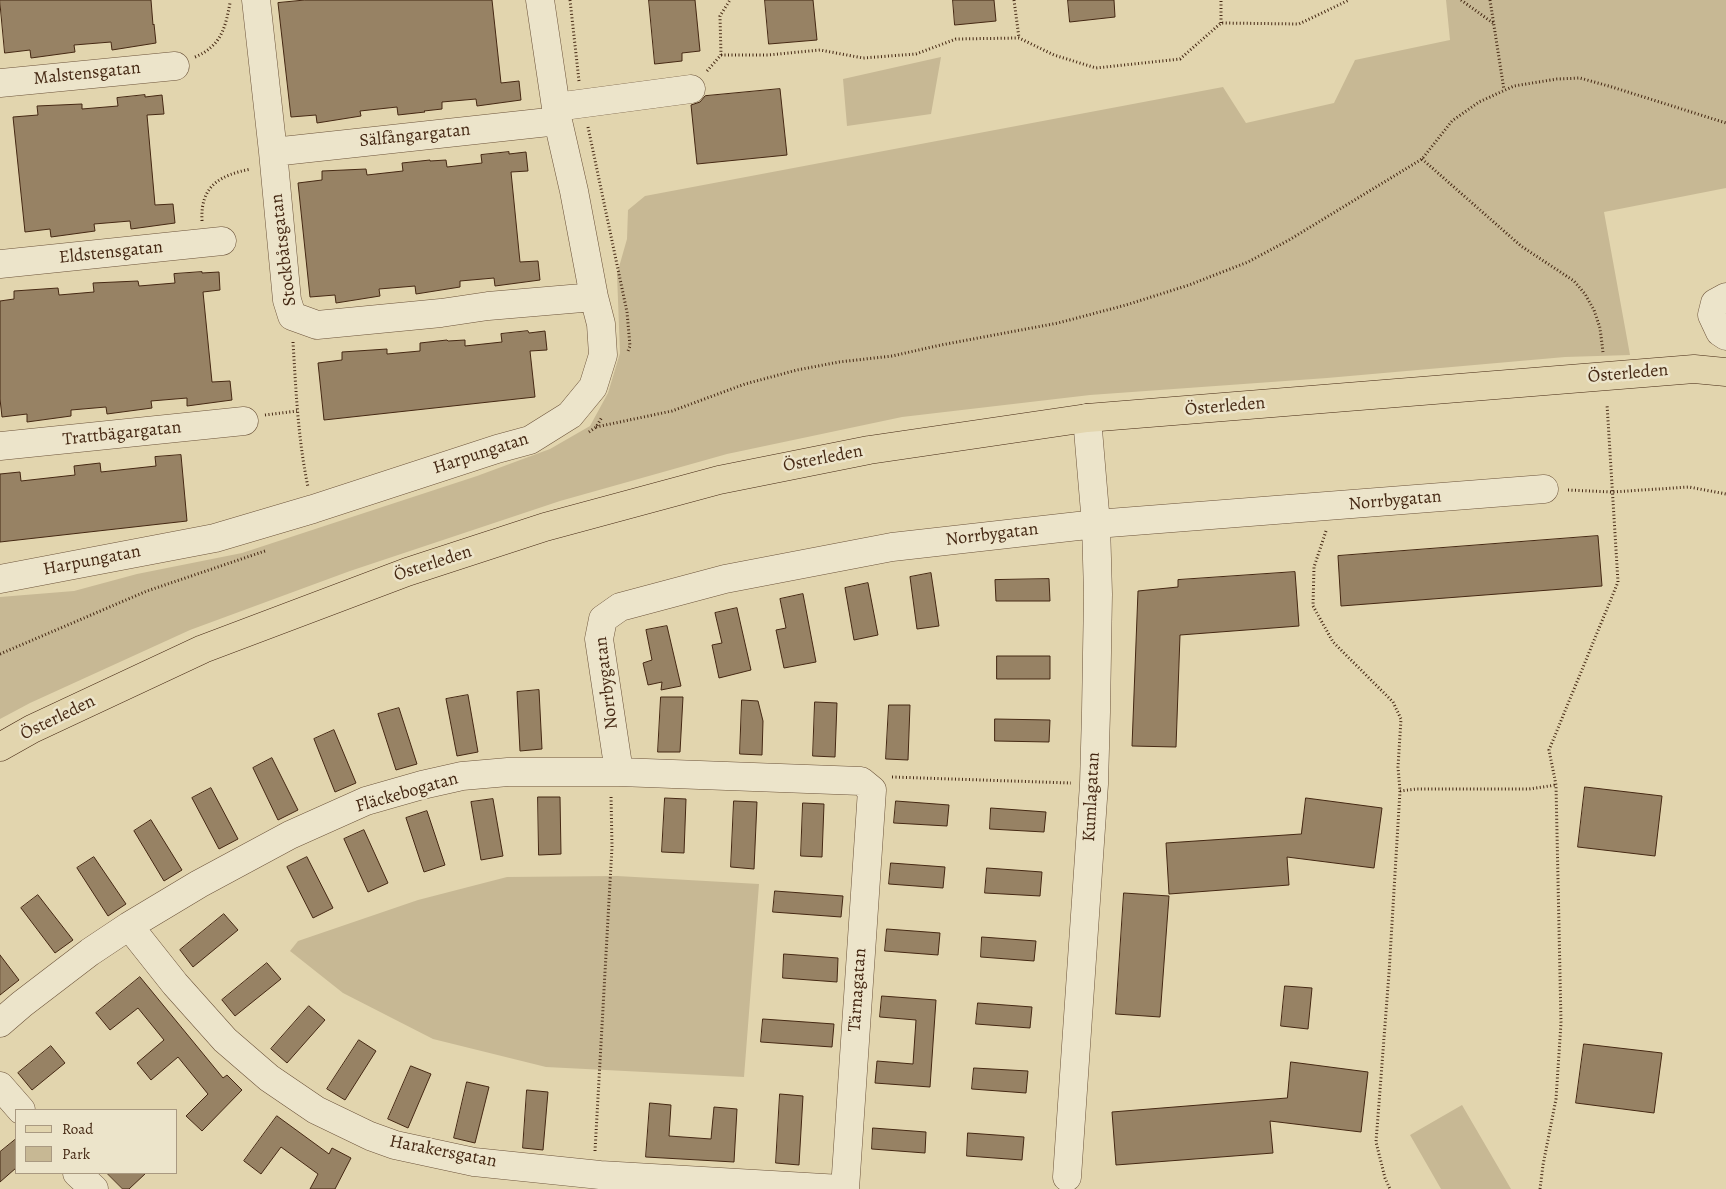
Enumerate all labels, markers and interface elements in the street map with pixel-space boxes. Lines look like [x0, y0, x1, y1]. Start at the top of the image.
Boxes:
street label: Malstensgatan [32, 58, 142, 90]
street label: Sälfångargatan [358, 119, 472, 153]
street label: Stockbåtsgatan [266, 193, 302, 307]
street label: Eldstensgatan [58, 237, 164, 269]
street label: Österleden [1587, 360, 1669, 388]
street label: Österleden [1184, 393, 1266, 421]
street label: Trattbägargatan [62, 417, 182, 451]
street label: Harpungatan [431, 428, 531, 480]
street label: Österleden [781, 441, 865, 477]
street label: Norrbygatan [1348, 486, 1442, 516]
street label: Norrbygatan [944, 519, 1040, 551]
street label: Harpungatan [41, 541, 143, 581]
street label: Österleden [391, 541, 475, 587]
street label: Norrbygatan [591, 635, 623, 731]
street label: Österleden [17, 691, 99, 745]
street label: Kumlagatan [1079, 752, 1105, 842]
street label: Fläckebogatan [353, 768, 461, 818]
street label: Tärnagatan [844, 947, 872, 1033]
legend [15, 1109, 178, 1174]
text: Road [62, 1119, 93, 1139]
street label: Harakersgatan [388, 1131, 498, 1173]
text: Park [62, 1144, 90, 1164]

